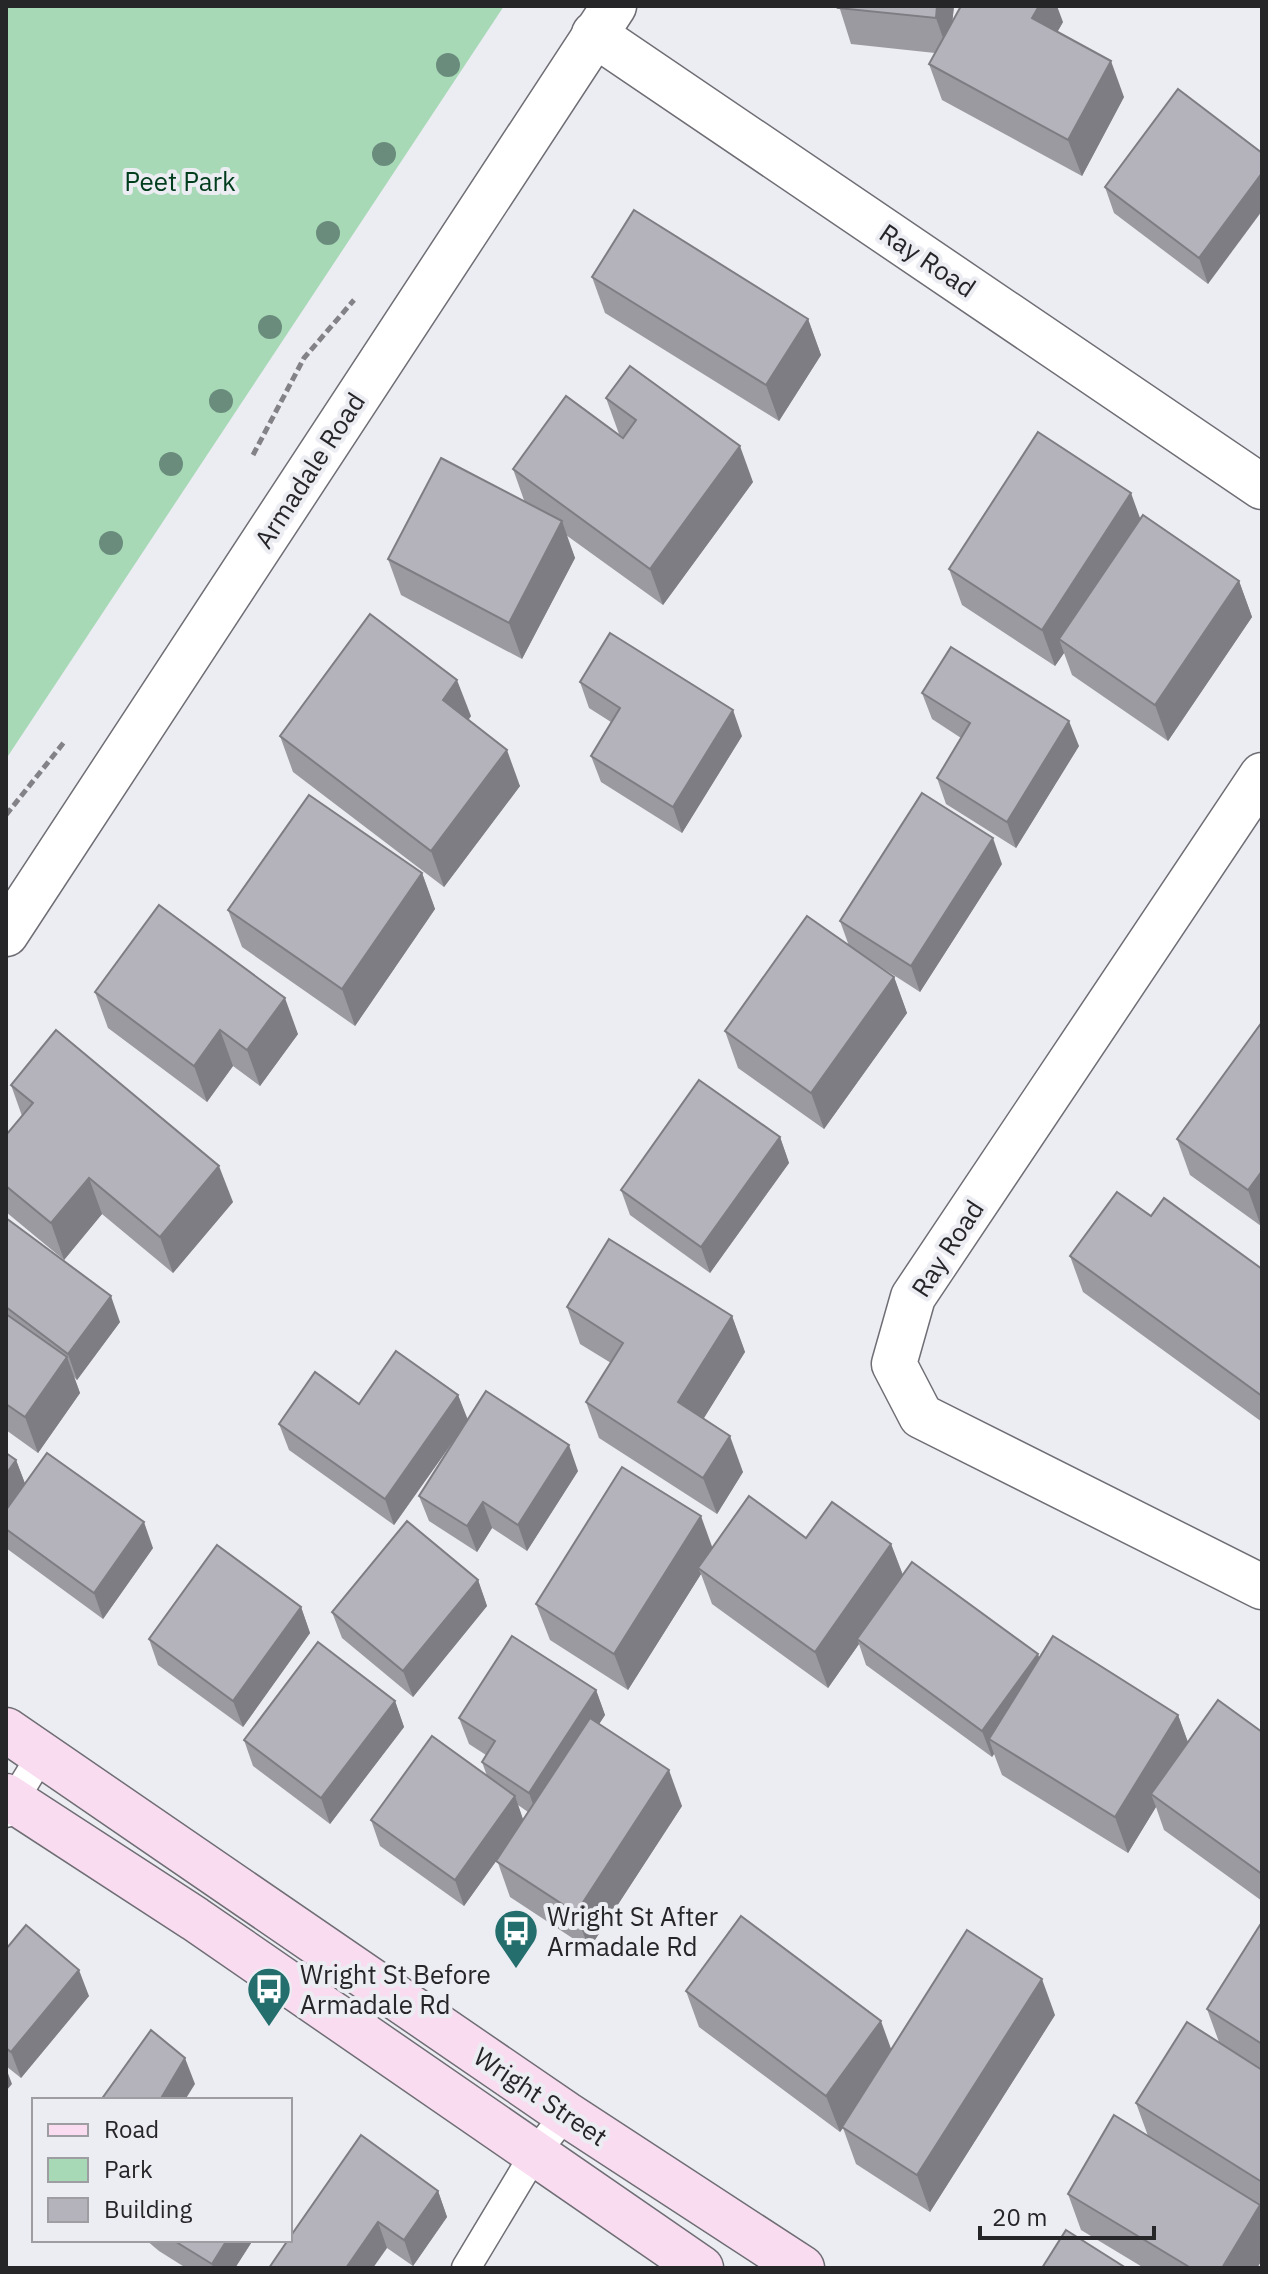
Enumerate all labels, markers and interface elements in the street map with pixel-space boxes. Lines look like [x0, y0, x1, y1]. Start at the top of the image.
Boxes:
park label: Peet Park [124, 164, 236, 198]
street label: Ray Road [873, 215, 983, 305]
street label: Armadale Road [246, 386, 372, 554]
street label: Ray Road [903, 1193, 991, 1303]
place label: Wright St After Armadale Rd [547, 1899, 718, 1963]
bus stop icon: Wright St After Armadale Rd [492, 1907, 540, 1970]
place label: Wright St Before Armadale Rd [300, 1957, 491, 2021]
bus stop icon: Wright St Before Armadale Rd [245, 1965, 293, 2028]
street label: Wright Street [468, 2039, 614, 2153]
legend [32, 2098, 292, 2242]
text: Road [104, 2113, 159, 2145]
text: Park [104, 2153, 153, 2185]
scale bar [980, 2190, 1154, 2240]
text: Building [104, 2193, 192, 2225]
text: 20 m [992, 2201, 1047, 2233]

